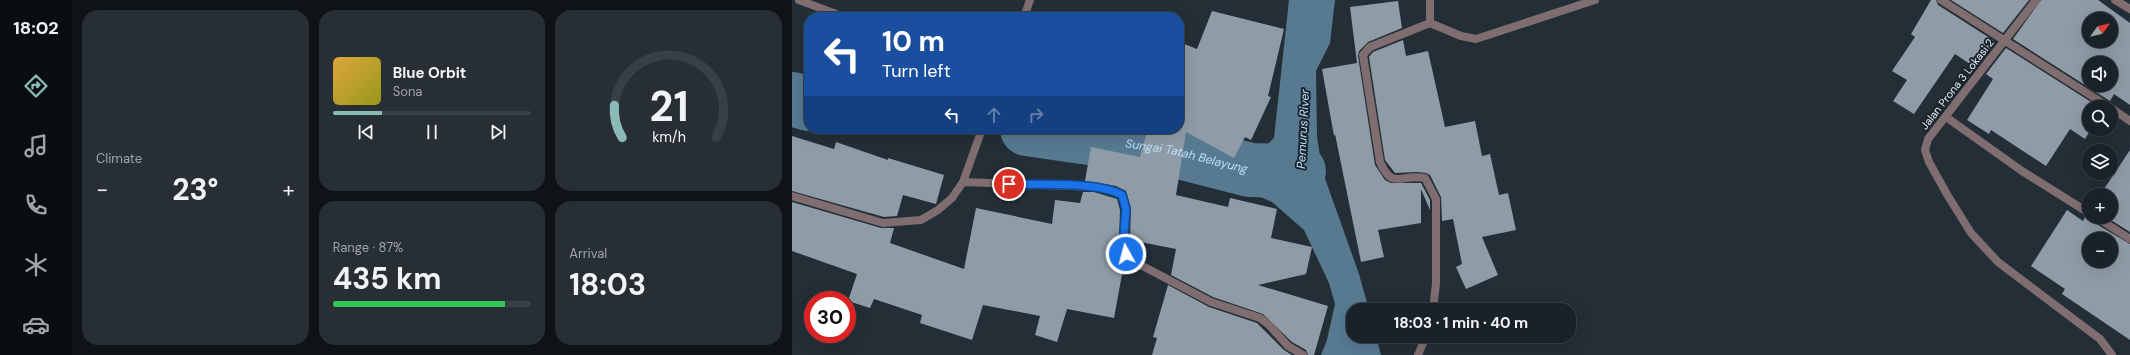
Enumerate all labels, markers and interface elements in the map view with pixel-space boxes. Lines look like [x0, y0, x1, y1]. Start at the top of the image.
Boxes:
north arrow [2082, 12, 2118, 48]
map controls [2082, 12, 2118, 268]
text: 18:02 [13, 16, 59, 40]
text: 10 m [882, 23, 945, 60]
icon: left [816, 28, 868, 80]
street label: Jalan Prona 3 Lokasi 2 [1917, 36, 1997, 132]
button: sound [2082, 56, 2118, 92]
text: Turn left [882, 59, 951, 83]
text: Blue Orbit [393, 63, 466, 83]
icon: directions [22, 72, 50, 100]
text: 21 [649, 80, 688, 134]
text: Sona [393, 83, 422, 100]
water label: Pemurus River [1293, 88, 1313, 169]
button: search [2082, 100, 2118, 136]
icon: left [941, 104, 963, 126]
icon: ahead [983, 104, 1005, 126]
icon: right [1025, 104, 1047, 126]
icon: previous [355, 121, 377, 143]
icon: pause [421, 121, 443, 143]
icon: next [487, 121, 509, 143]
text: km/h [652, 128, 686, 146]
icon: music [22, 132, 50, 160]
water label: Sungai Tatah Belayung [1124, 135, 1250, 177]
button: layers [2082, 144, 2118, 180]
text: Climate [96, 150, 142, 167]
pin [992, 167, 1026, 201]
text: 23° [172, 170, 218, 209]
icon: arrive [998, 173, 1020, 195]
text: − [96, 175, 108, 204]
text: + [283, 175, 295, 204]
button: + [2082, 188, 2118, 224]
icon: phone [22, 191, 50, 219]
button: − [2082, 232, 2118, 268]
position arrow [1105, 233, 1147, 275]
text: Range · 87% [333, 239, 403, 256]
text: Arrival [569, 245, 607, 262]
icon: climate [22, 251, 50, 279]
text: 435 km [333, 259, 442, 298]
text: 18:03 [569, 265, 646, 304]
speed limit sign: 30 [804, 291, 856, 343]
icon: car [22, 311, 50, 339]
text: 18:03 · 1 min · 40 m [1394, 313, 1528, 333]

